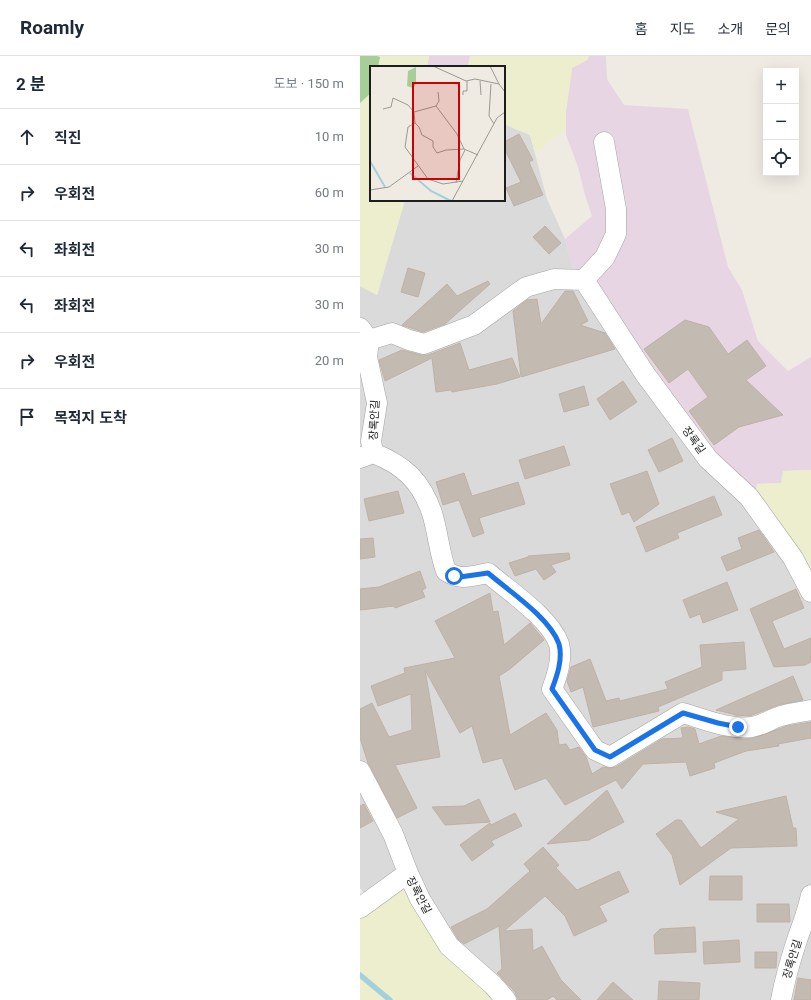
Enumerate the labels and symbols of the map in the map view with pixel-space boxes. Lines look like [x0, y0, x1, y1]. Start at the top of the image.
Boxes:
inset map [370, 66, 505, 201]
street label: 장록안길 [367, 399, 382, 441]
street label: 장록길 [679, 424, 708, 456]
route start [445, 567, 463, 585]
route end [729, 718, 747, 736]
street label: 장록안길 [403, 874, 434, 916]
street label: 장록안길 [780, 938, 805, 980]

